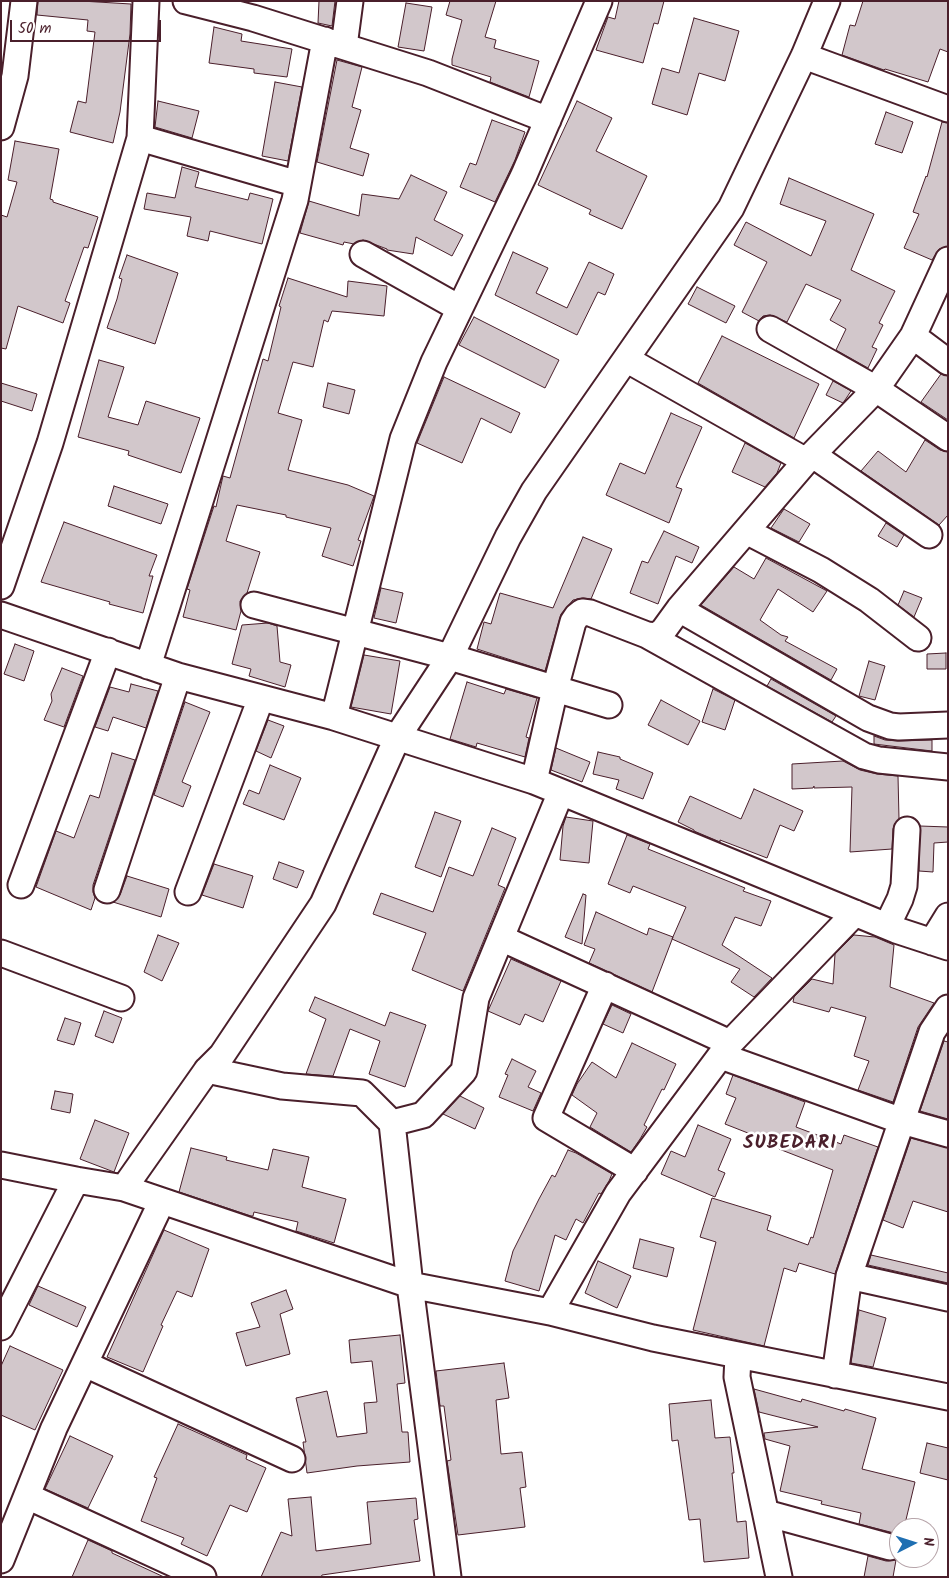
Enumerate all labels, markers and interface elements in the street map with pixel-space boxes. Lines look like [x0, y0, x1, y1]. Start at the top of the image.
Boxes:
scale bar [12, 10, 164, 42]
text: 50 m [18, 17, 52, 41]
district label: SUBEDARI [742, 1134, 838, 1156]
north arrow [889, 1518, 939, 1568]
text: N [917, 1536, 939, 1547]

